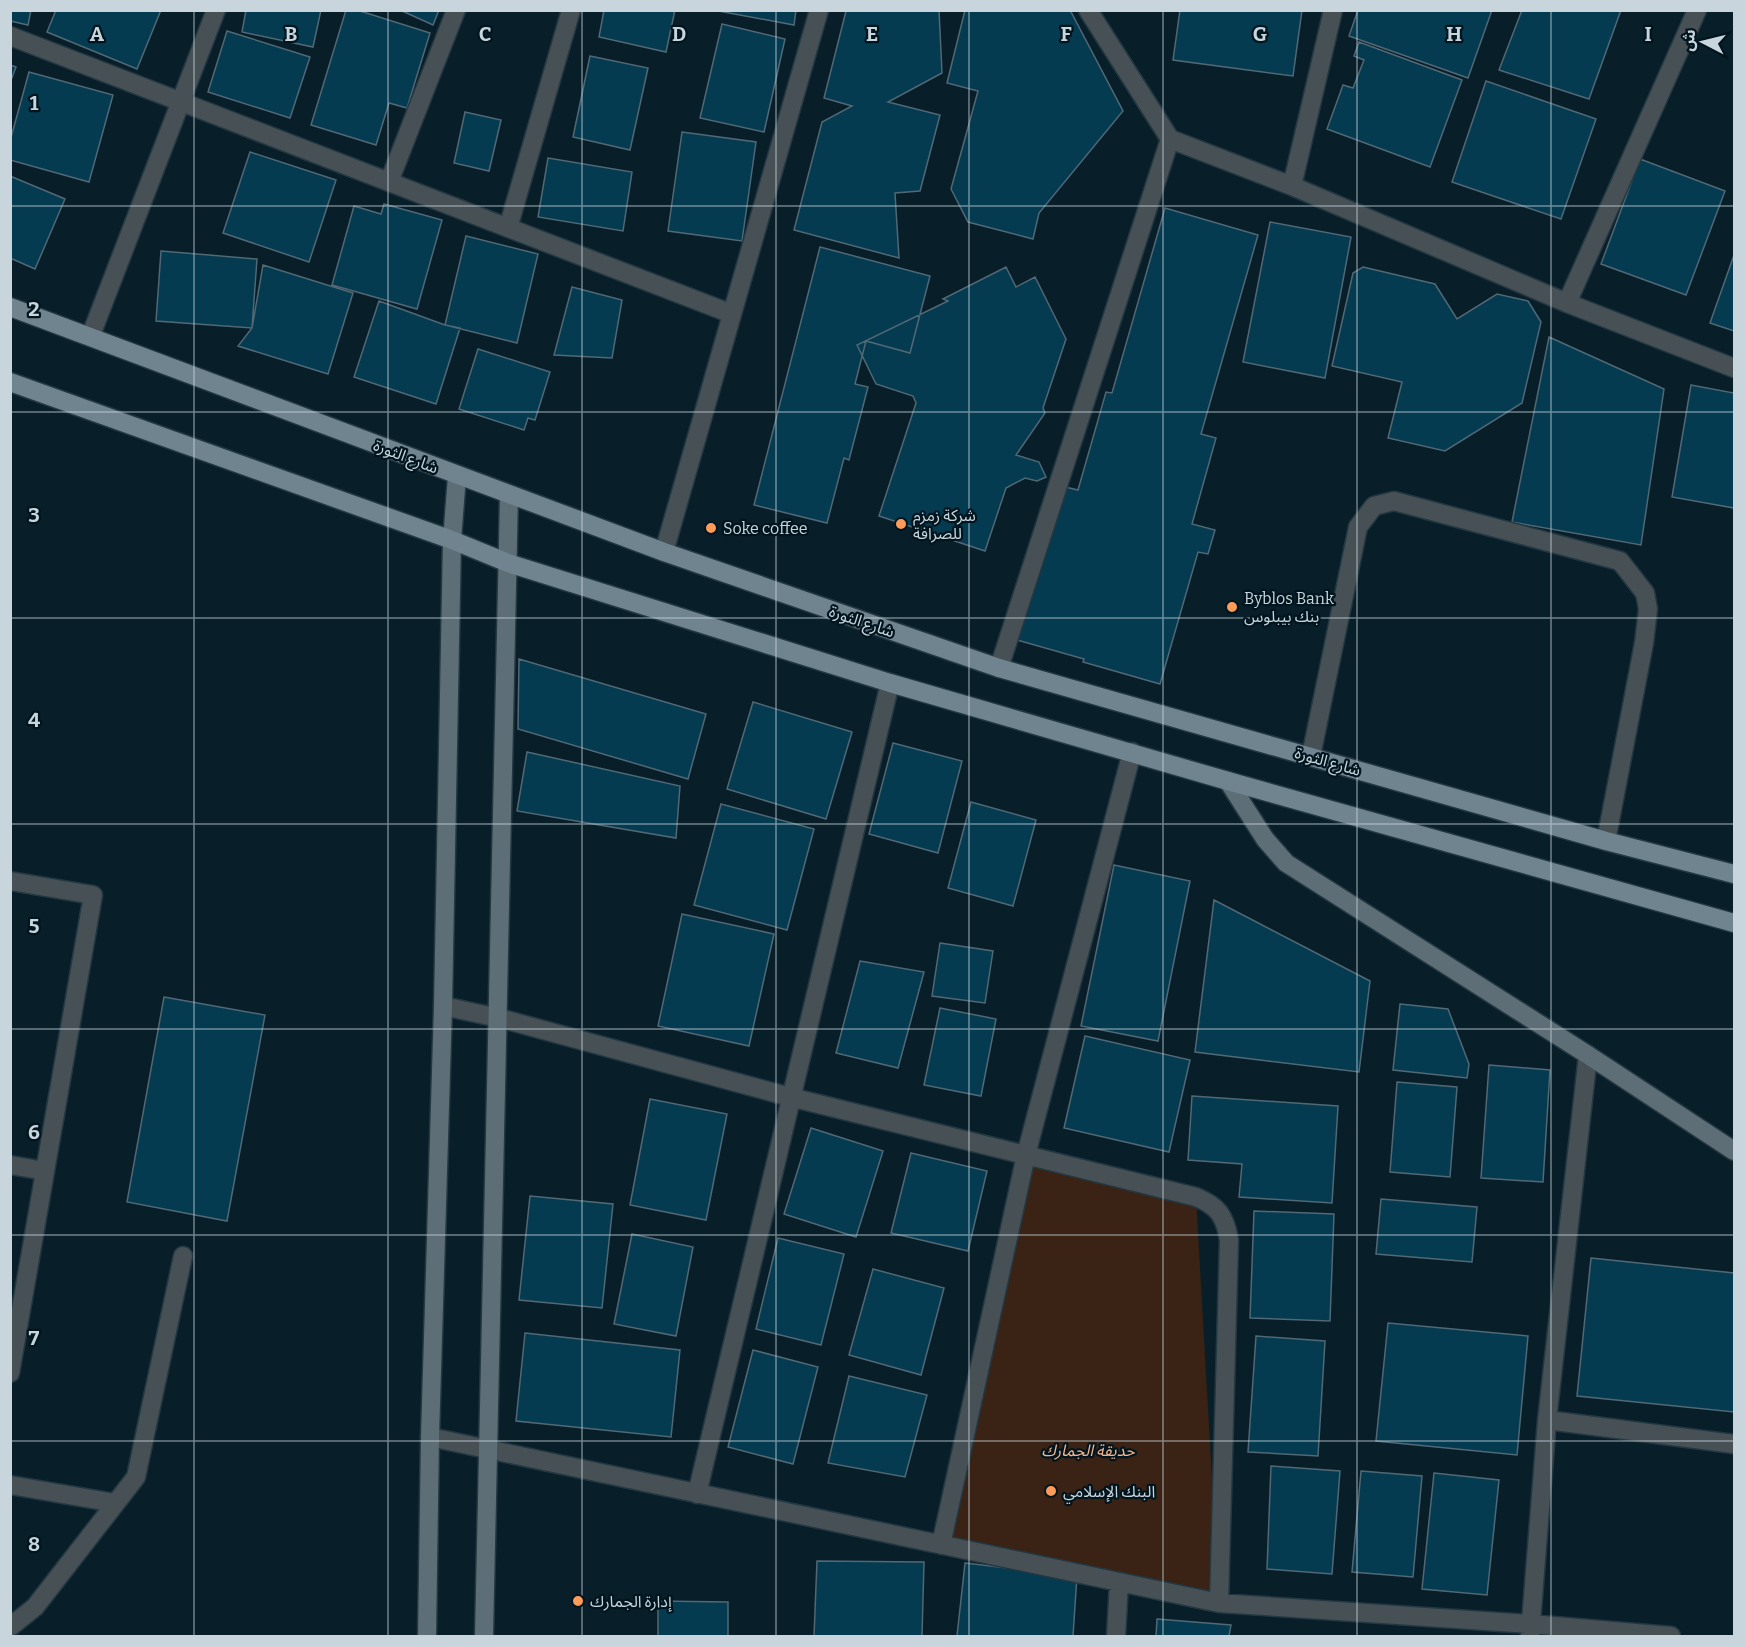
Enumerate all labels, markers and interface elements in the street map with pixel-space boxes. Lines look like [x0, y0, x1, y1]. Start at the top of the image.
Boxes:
north arrow [1673, 12, 1733, 72]
text: A [90, 22, 105, 46]
text: B [285, 22, 298, 46]
text: C [479, 22, 491, 46]
text: D [672, 22, 686, 46]
text: E [866, 22, 878, 46]
text: F [1060, 22, 1072, 46]
text: G [1253, 22, 1267, 46]
text: H [1446, 22, 1462, 46]
text: I [1644, 22, 1652, 46]
text: ش [1678, 28, 1699, 52]
text: 1 [30, 91, 39, 115]
text: 2 [28, 297, 40, 321]
street label: شارع الثورة [370, 435, 441, 480]
text: 3 [28, 503, 40, 527]
place label: شركة زمزم للصرافة [913, 506, 976, 543]
marker: شركة زمزم للصرافة [894, 517, 908, 531]
place label: Soke coffee [723, 519, 807, 538]
marker: Soke coffee [704, 521, 718, 535]
place label: Byblos Bank بنك بيبلوس [1244, 589, 1334, 626]
marker: Byblos Bank بنك بيبلوس [1225, 600, 1239, 614]
street label: شارع الثورة [826, 601, 897, 644]
text: 4 [28, 708, 40, 732]
street label: شارع الثورة [1292, 743, 1363, 783]
text: 5 [29, 914, 40, 938]
text: 6 [28, 1120, 40, 1144]
text: 7 [29, 1326, 40, 1350]
park label: حديقة الجمارك [1041, 1441, 1135, 1460]
place label: البنك الإسلامي [1063, 1482, 1155, 1504]
marker: البنك الإسلامي [1044, 1484, 1058, 1498]
text: 8 [28, 1532, 40, 1556]
place label: إدارة الجمارك [590, 1592, 672, 1612]
marker: إدارة الجمارك [571, 1594, 585, 1608]

